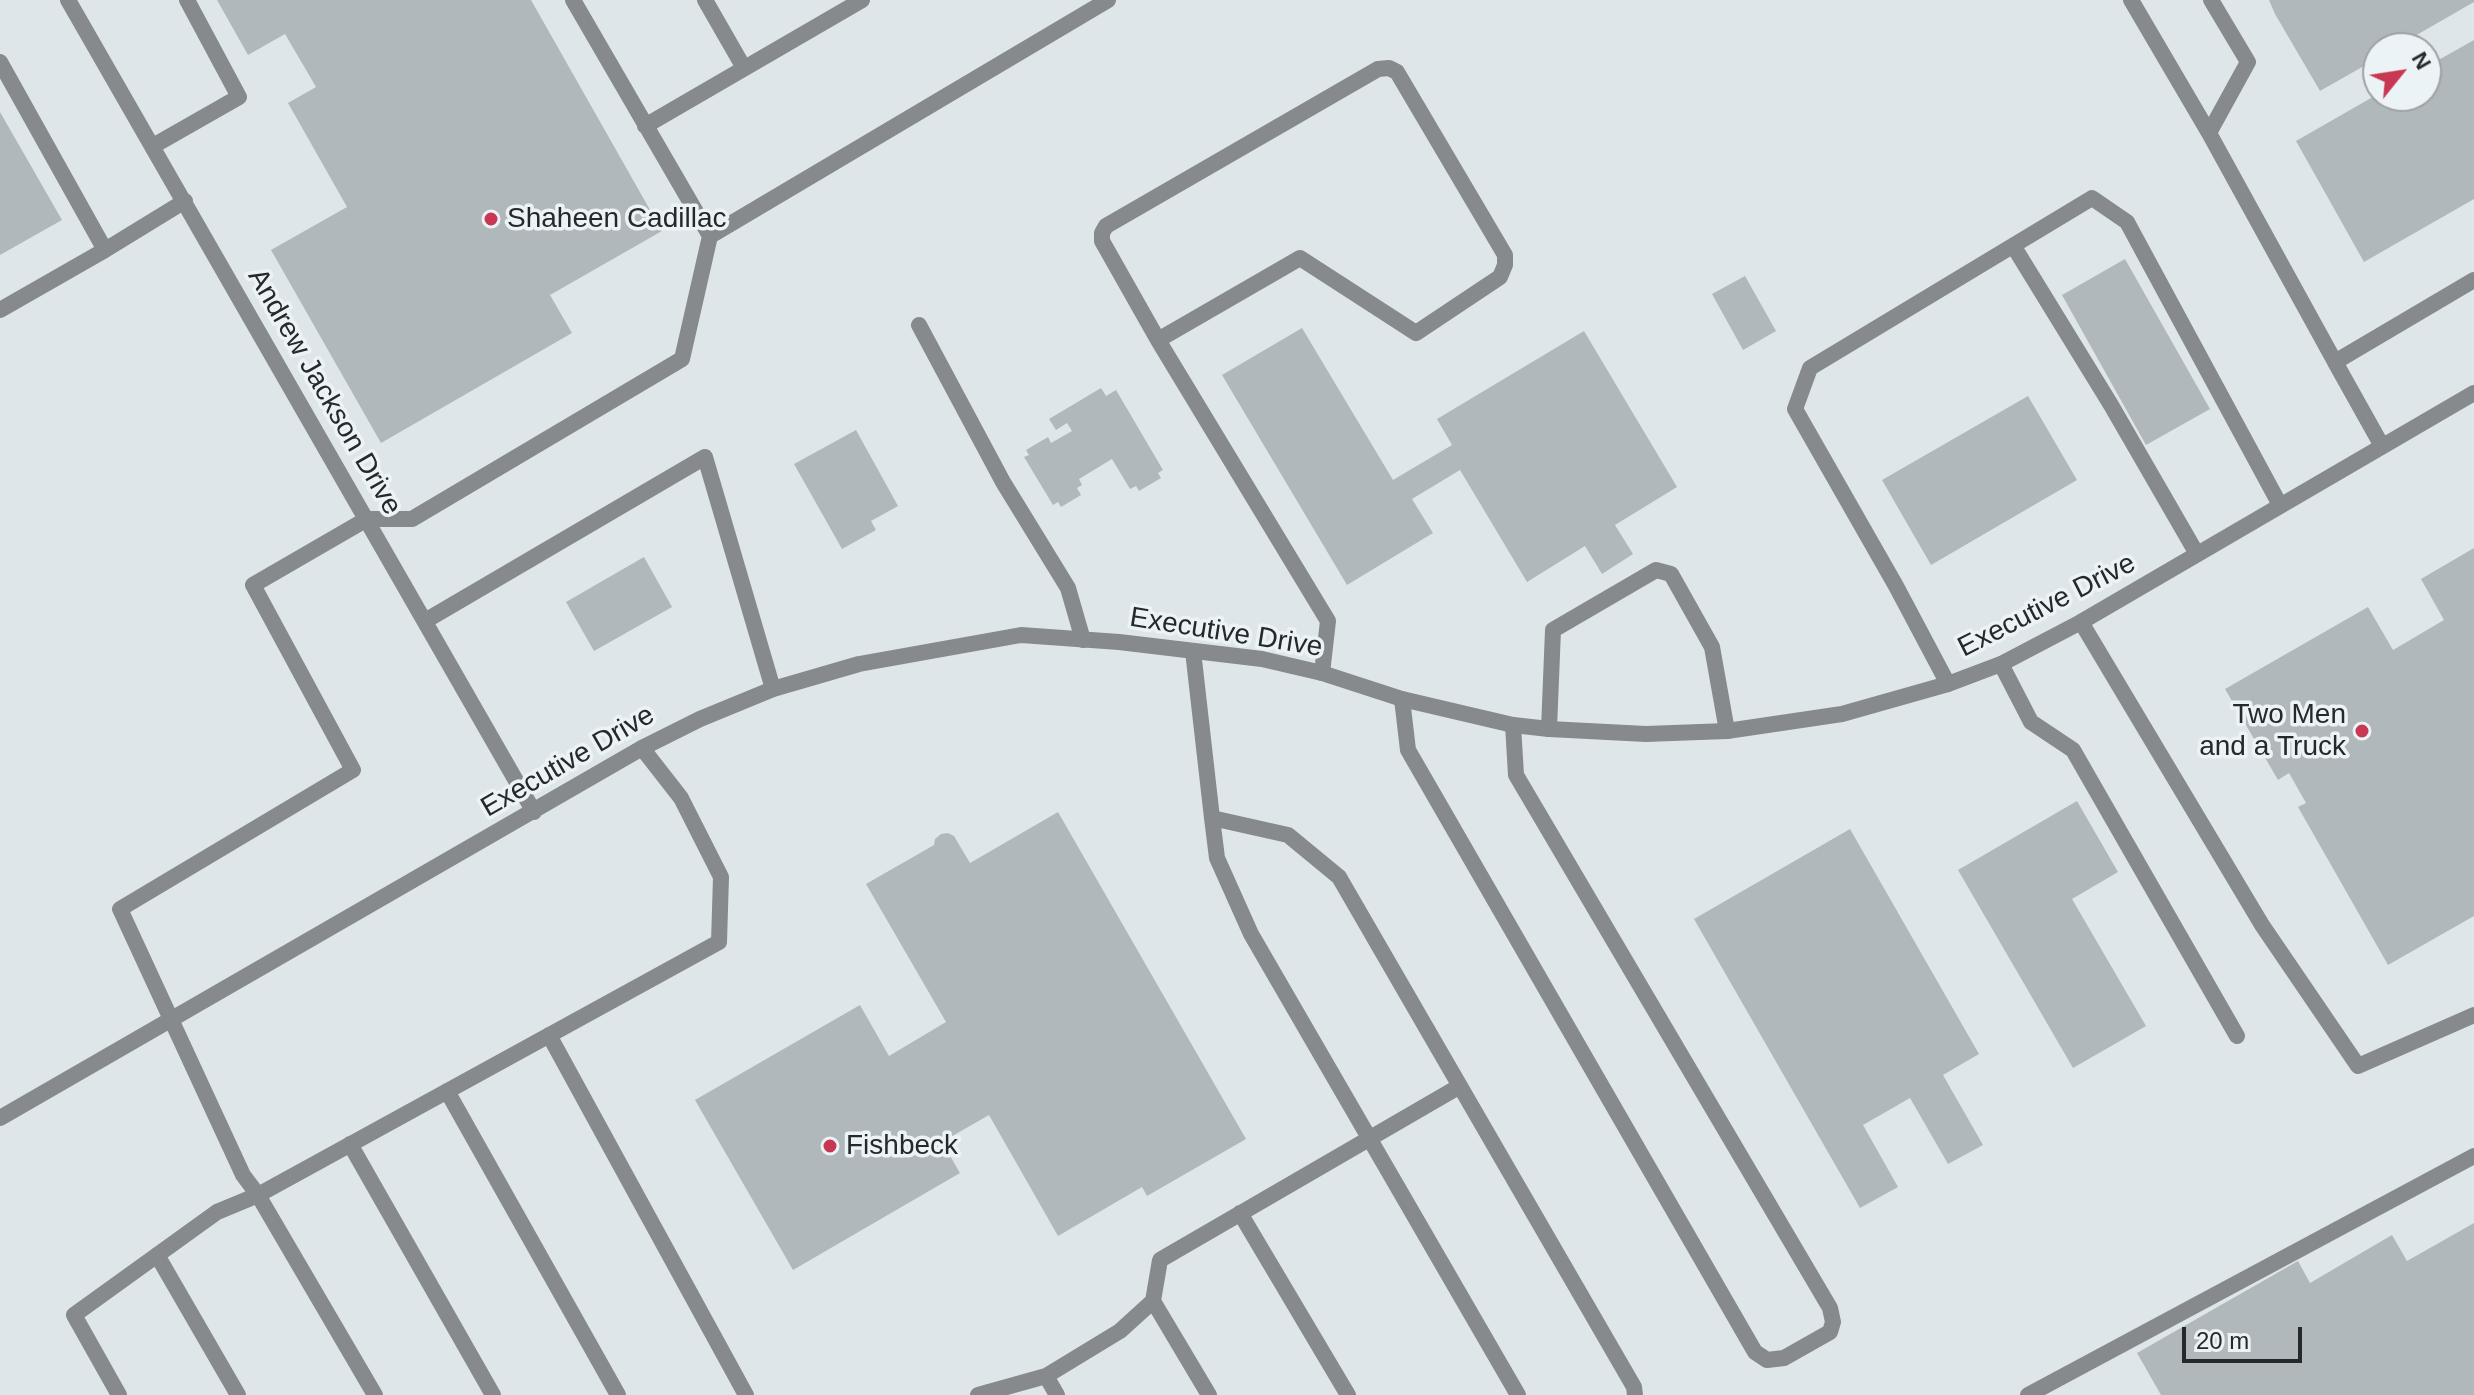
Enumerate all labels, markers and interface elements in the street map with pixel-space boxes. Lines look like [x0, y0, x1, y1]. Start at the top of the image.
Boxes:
north arrow [2362, 32, 2442, 112]
text: N [2407, 48, 2436, 74]
place label: Shaheen Cadillac [507, 202, 726, 236]
marker: Shaheen Cadillac [482, 210, 500, 228]
street label: Andrew Jackson Drive [240, 263, 408, 521]
street label: Executive Drive [1953, 547, 2141, 665]
street label: Executive Drive [1127, 601, 1325, 665]
place label: Two Men and a Truck [2199, 698, 2346, 764]
street label: Executive Drive [475, 699, 661, 825]
marker: Two Men and a Truck [2353, 722, 2371, 740]
place label: Fishbeck [846, 1129, 958, 1163]
marker: Fishbeck [821, 1137, 839, 1155]
scale bar [2186, 1311, 2306, 1361]
text: 20 m [2196, 1327, 2249, 1354]

